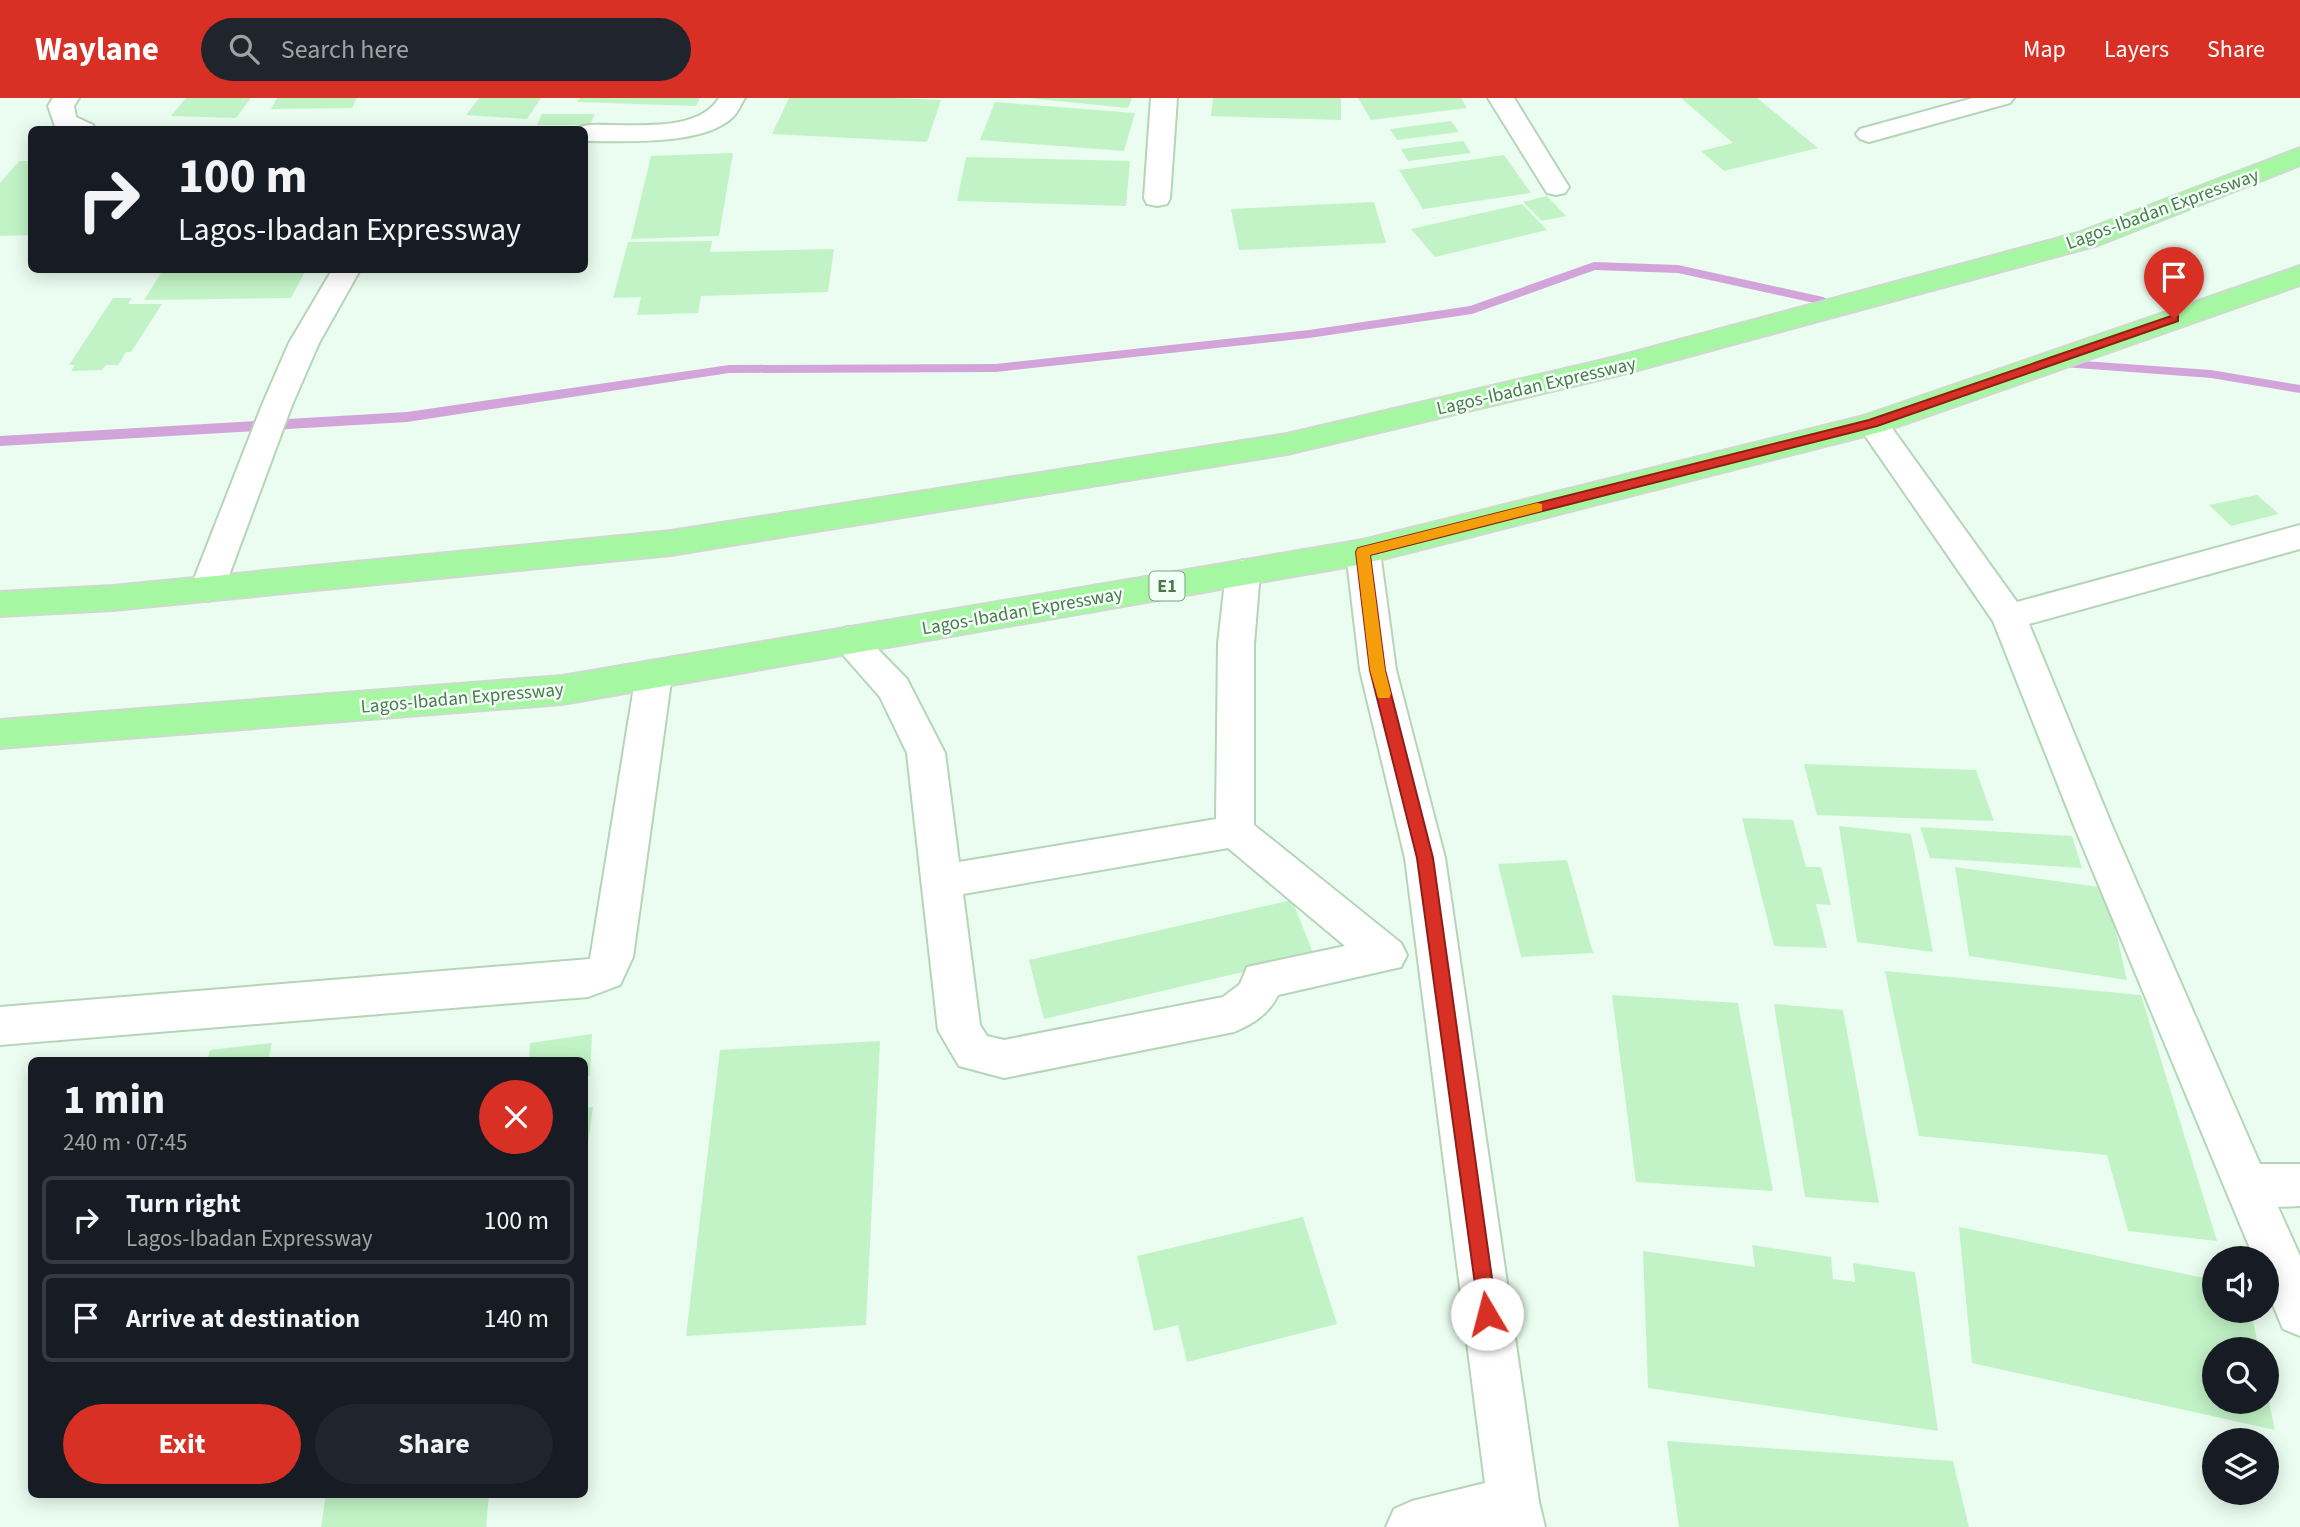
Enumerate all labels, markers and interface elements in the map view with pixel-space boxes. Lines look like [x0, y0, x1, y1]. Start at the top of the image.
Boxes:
search box [201, 18, 691, 81]
text: Waylane [35, 26, 159, 73]
icon: search [225, 30, 263, 68]
text: Search here [281, 31, 409, 68]
text: Map [2023, 32, 2066, 67]
text: Layers [2104, 32, 2169, 67]
text: Share [2207, 32, 2265, 67]
text: 100 m [178, 142, 307, 212]
icon: right [63, 154, 154, 245]
street label: Lagos-Ibadan Expressway [2062, 162, 2263, 257]
text: Lagos-Ibadan Expressway [178, 207, 521, 253]
pin [2144, 247, 2204, 319]
icon: arrive [2155, 258, 2193, 296]
street label: Lagos-Ibadan Expressway [1434, 350, 1639, 423]
road number: E1 [1150, 572, 1184, 600]
street label: Lagos-Ibadan Expressway [920, 580, 1125, 642]
street label: Lagos-Ibadan Expressway [359, 676, 565, 721]
text: 1 min [63, 1070, 165, 1130]
button: close [479, 1080, 553, 1154]
text: 240 m · 07:45 [63, 1126, 187, 1159]
text: Turn right [126, 1185, 241, 1222]
icon: right [67, 1201, 105, 1239]
text: 100 m [483, 1202, 549, 1239]
text: Lagos-Ibadan Expressway [126, 1222, 373, 1255]
map controls [2202, 1246, 2279, 1505]
button: sound [2202, 1246, 2279, 1323]
position arrow [1450, 1277, 1524, 1351]
icon: arrive [67, 1299, 105, 1337]
text: Arrive at destination [126, 1300, 360, 1337]
text: 140 m [483, 1300, 549, 1337]
button: search [2202, 1337, 2279, 1414]
button: Exit [63, 1404, 301, 1484]
button: Share [315, 1404, 553, 1484]
button: layers [2202, 1428, 2279, 1505]

